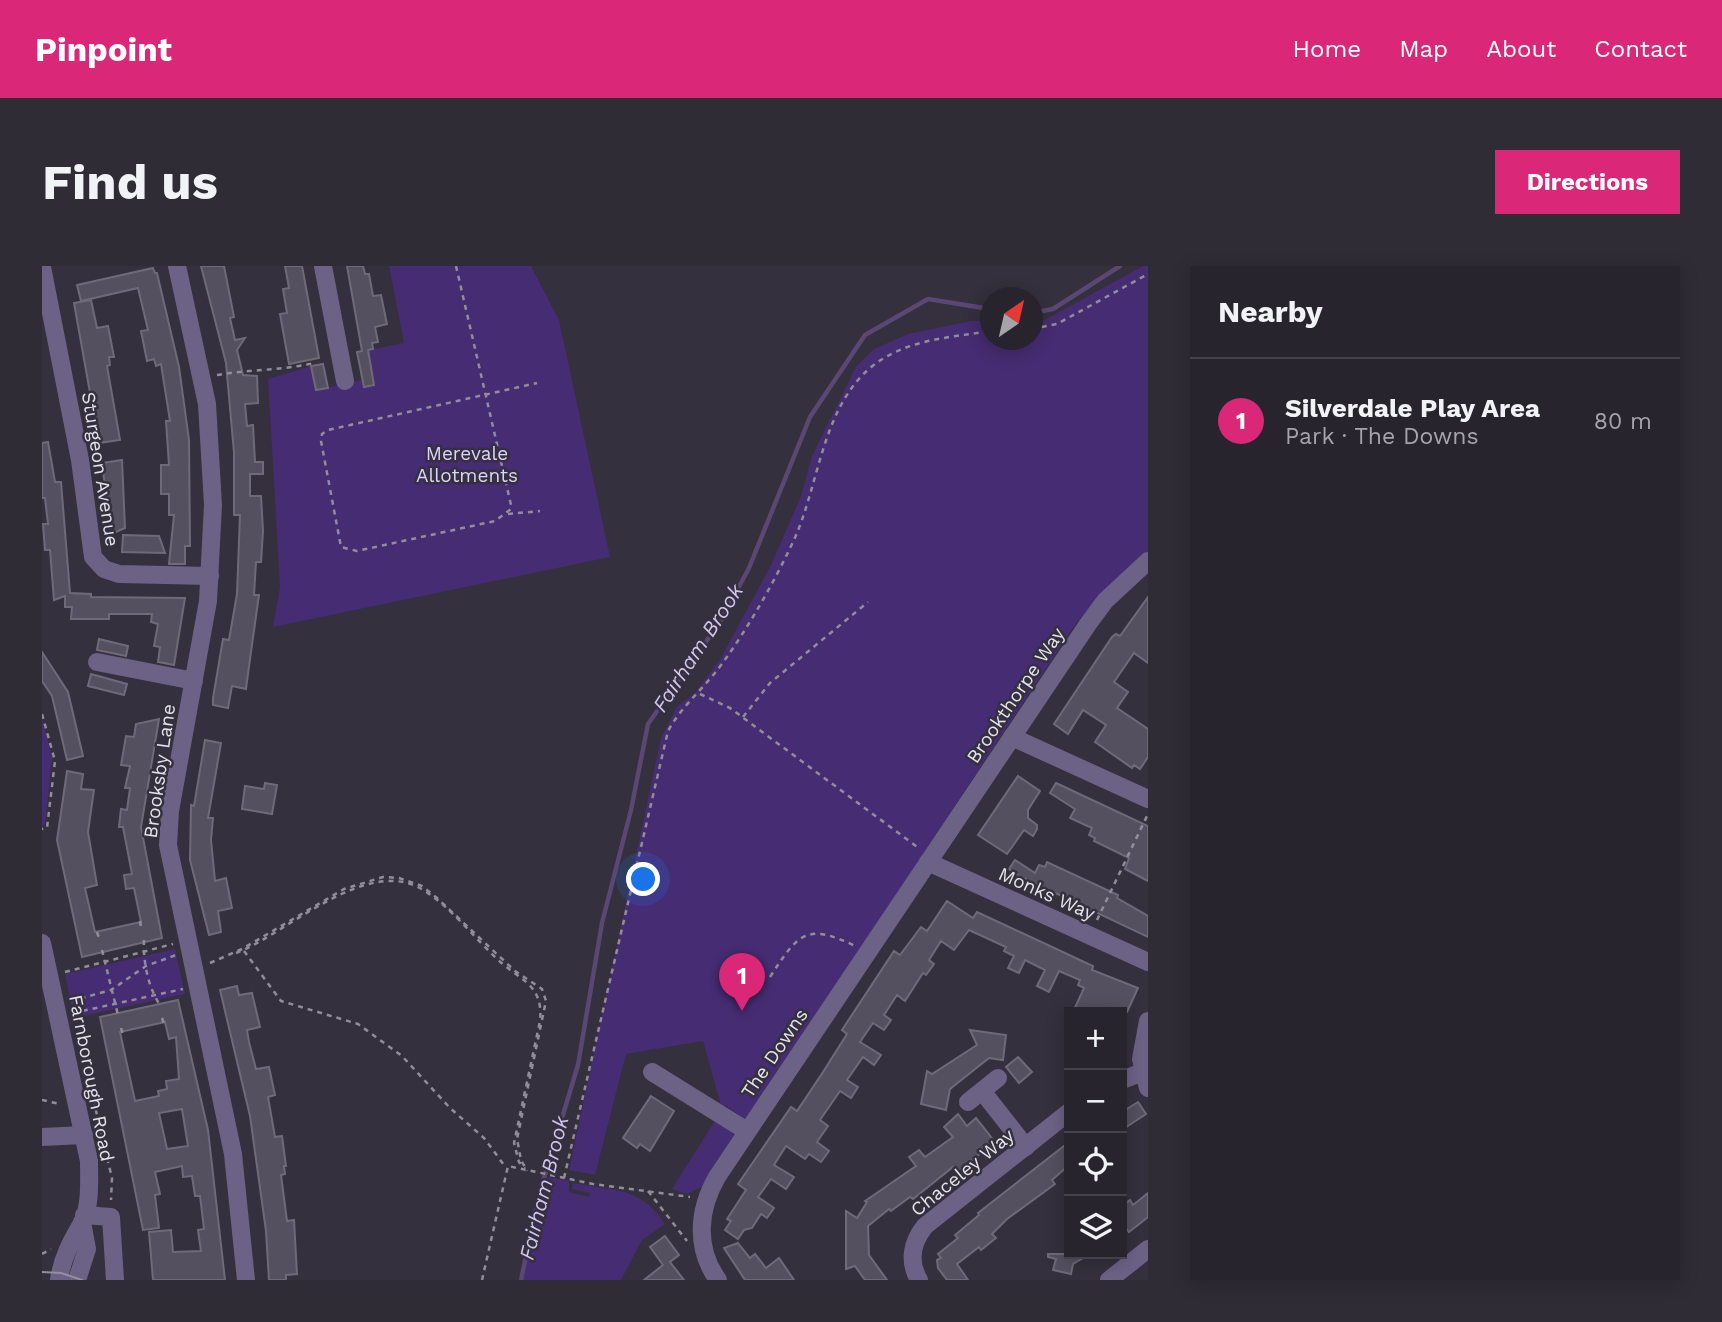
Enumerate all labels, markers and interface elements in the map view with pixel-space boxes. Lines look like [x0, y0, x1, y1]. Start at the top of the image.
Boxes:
text: Pinpoint [35, 30, 172, 69]
text: Home [1293, 35, 1361, 63]
text: Map [1399, 35, 1448, 63]
text: About [1486, 35, 1556, 63]
text: Contact [1594, 35, 1687, 63]
button: Directions [1495, 150, 1680, 214]
text: Find us [42, 153, 218, 211]
north arrow [980, 287, 1043, 350]
text: Nearby [1218, 294, 1323, 329]
street label: Sturgeon Avenue [77, 390, 124, 548]
text: Silverdale Play Area [1285, 393, 1540, 423]
text: 1 [1236, 408, 1246, 435]
text: 80 m [1594, 408, 1652, 435]
text: Park · The Downs [1285, 423, 1479, 450]
park label: Merevale Allotments [416, 442, 518, 487]
water label: Fairham Brook [647, 579, 749, 716]
street label: Brookthorpe Way [962, 623, 1069, 768]
street label: Brooksby Lane [139, 702, 180, 840]
your location [626, 862, 660, 896]
street label: Monks Way [995, 862, 1099, 925]
pin: 1 [719, 953, 765, 1011]
street label: Farnborough Road [64, 993, 119, 1163]
street label: The Downs [736, 1004, 813, 1102]
map controls [1064, 1007, 1127, 1259]
button: + [1064, 1007, 1127, 1070]
button: − [1064, 1070, 1127, 1133]
water label: Fairham Brook [514, 1113, 574, 1263]
street label: Chaceley Way [906, 1124, 1019, 1221]
button: locate [1064, 1133, 1127, 1196]
button: layers [1064, 1196, 1127, 1259]

